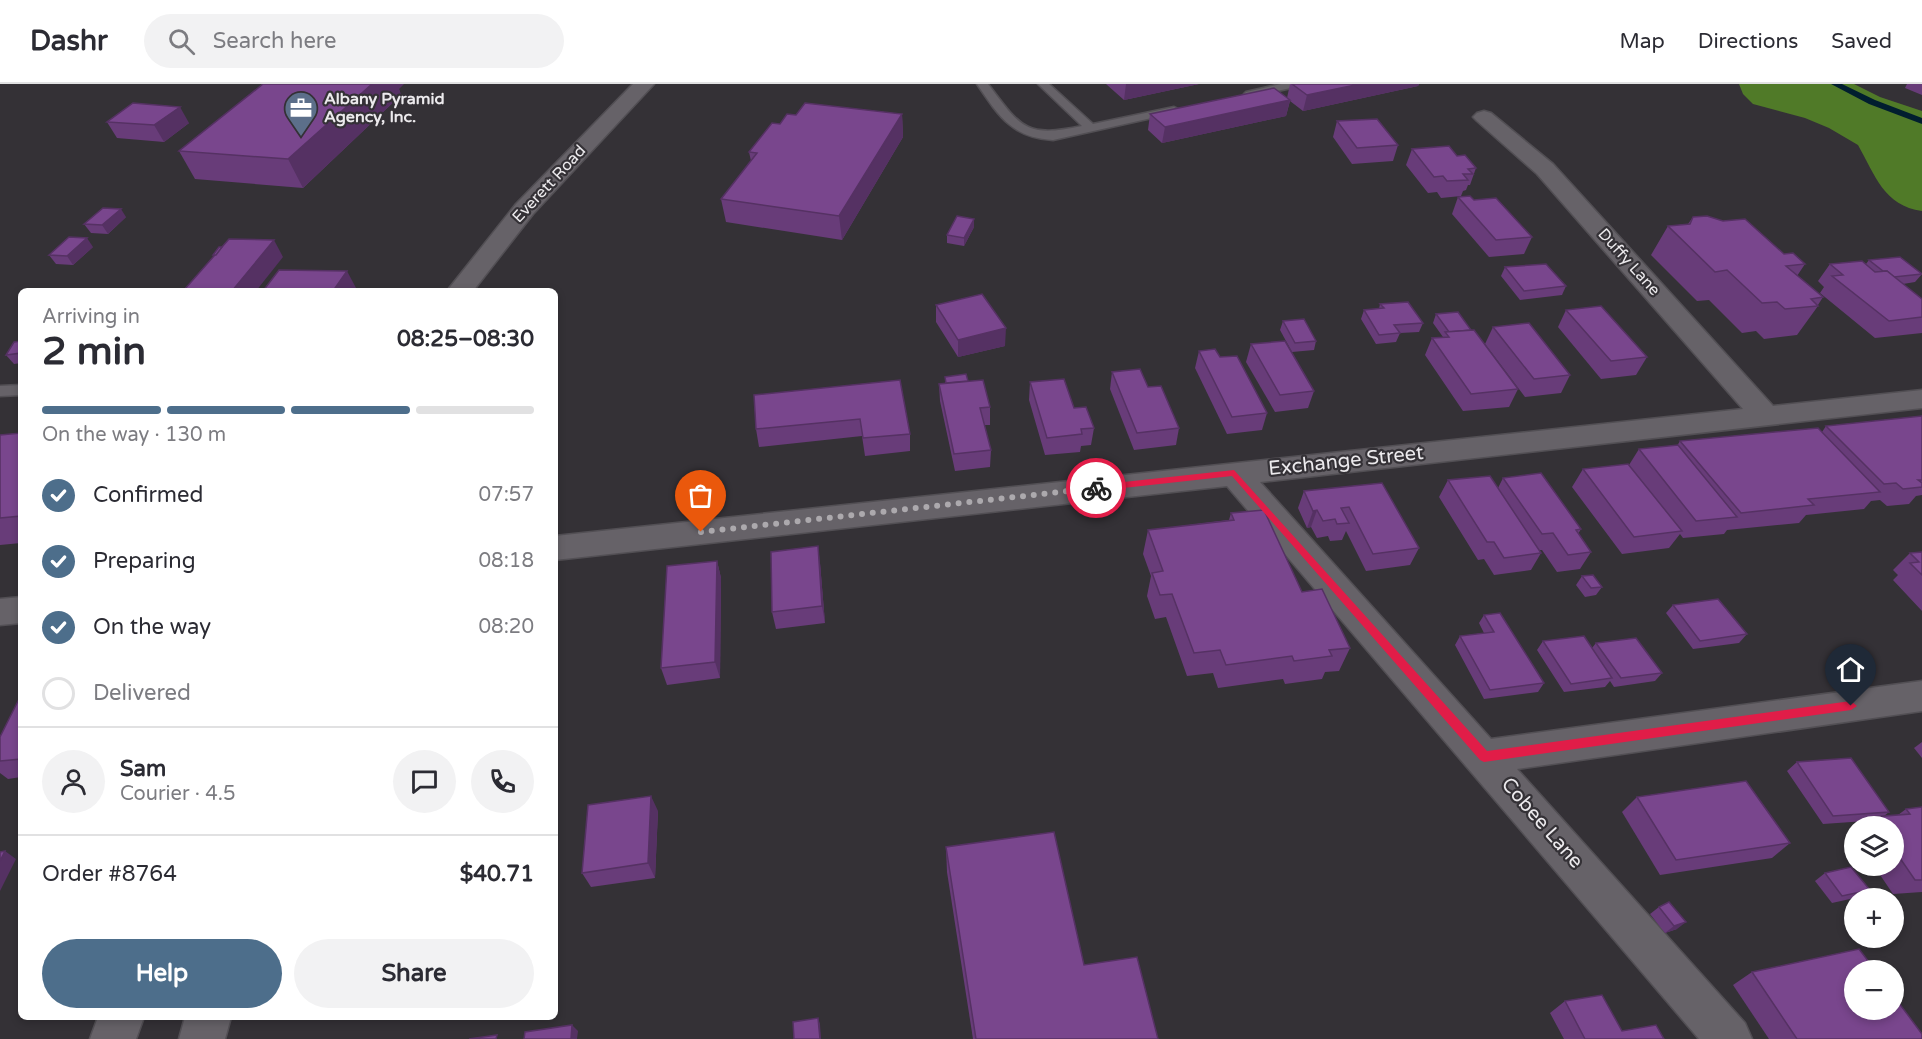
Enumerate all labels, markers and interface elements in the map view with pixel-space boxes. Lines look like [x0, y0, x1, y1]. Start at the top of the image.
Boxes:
search box [144, 14, 564, 68]
text: Dashr [30, 24, 108, 58]
icon: search [165, 25, 198, 58]
text: Search here [213, 28, 336, 54]
text: Map [1619, 29, 1665, 54]
text: Directions [1698, 29, 1798, 54]
text: Saved [1831, 29, 1892, 54]
place label: Albany Pyramid Agency, Inc. [324, 89, 445, 127]
office icon: Albany Pyramid Agency, Inc. [283, 90, 319, 137]
street label: Everett Road [508, 141, 590, 227]
street label: Duffy Lane [1594, 224, 1664, 300]
text: Arriving in [42, 305, 140, 329]
text: 08:25–08:30 [397, 326, 534, 352]
text: 2 min [42, 328, 146, 375]
text: On the way · 130 m [42, 423, 226, 447]
street label: Exchange Street [1267, 441, 1425, 481]
courier [1066, 458, 1126, 518]
pin [675, 470, 726, 532]
icon: bike [1080, 472, 1113, 505]
icon: check [42, 479, 75, 512]
icon: bag [684, 479, 717, 512]
text: Confirmed [93, 482, 203, 508]
text: 07:57 [479, 483, 534, 507]
icon: check [42, 545, 75, 578]
text: Preparing [93, 548, 196, 574]
text: 08:18 [479, 549, 534, 573]
icon: check [42, 611, 75, 644]
text: On the way [93, 614, 211, 640]
text: 08:20 [479, 615, 534, 639]
pin [1825, 644, 1876, 706]
icon: home [1834, 653, 1867, 686]
text: Delivered [93, 680, 191, 706]
button: person [42, 750, 105, 813]
button: chat [393, 750, 456, 813]
button: phone [471, 750, 534, 813]
text: Sam [120, 756, 166, 782]
street label: Cobee Lane [1496, 773, 1588, 873]
text: Courier · 4.5 [120, 782, 235, 806]
map controls [1844, 816, 1904, 1020]
button: layers [1844, 816, 1904, 876]
text: Order #8764 [42, 861, 177, 887]
text: $40.71 [460, 861, 534, 887]
button: + [1844, 888, 1904, 948]
button: Help [42, 939, 282, 1008]
button: Share [294, 939, 534, 1008]
button: − [1844, 960, 1904, 1020]

